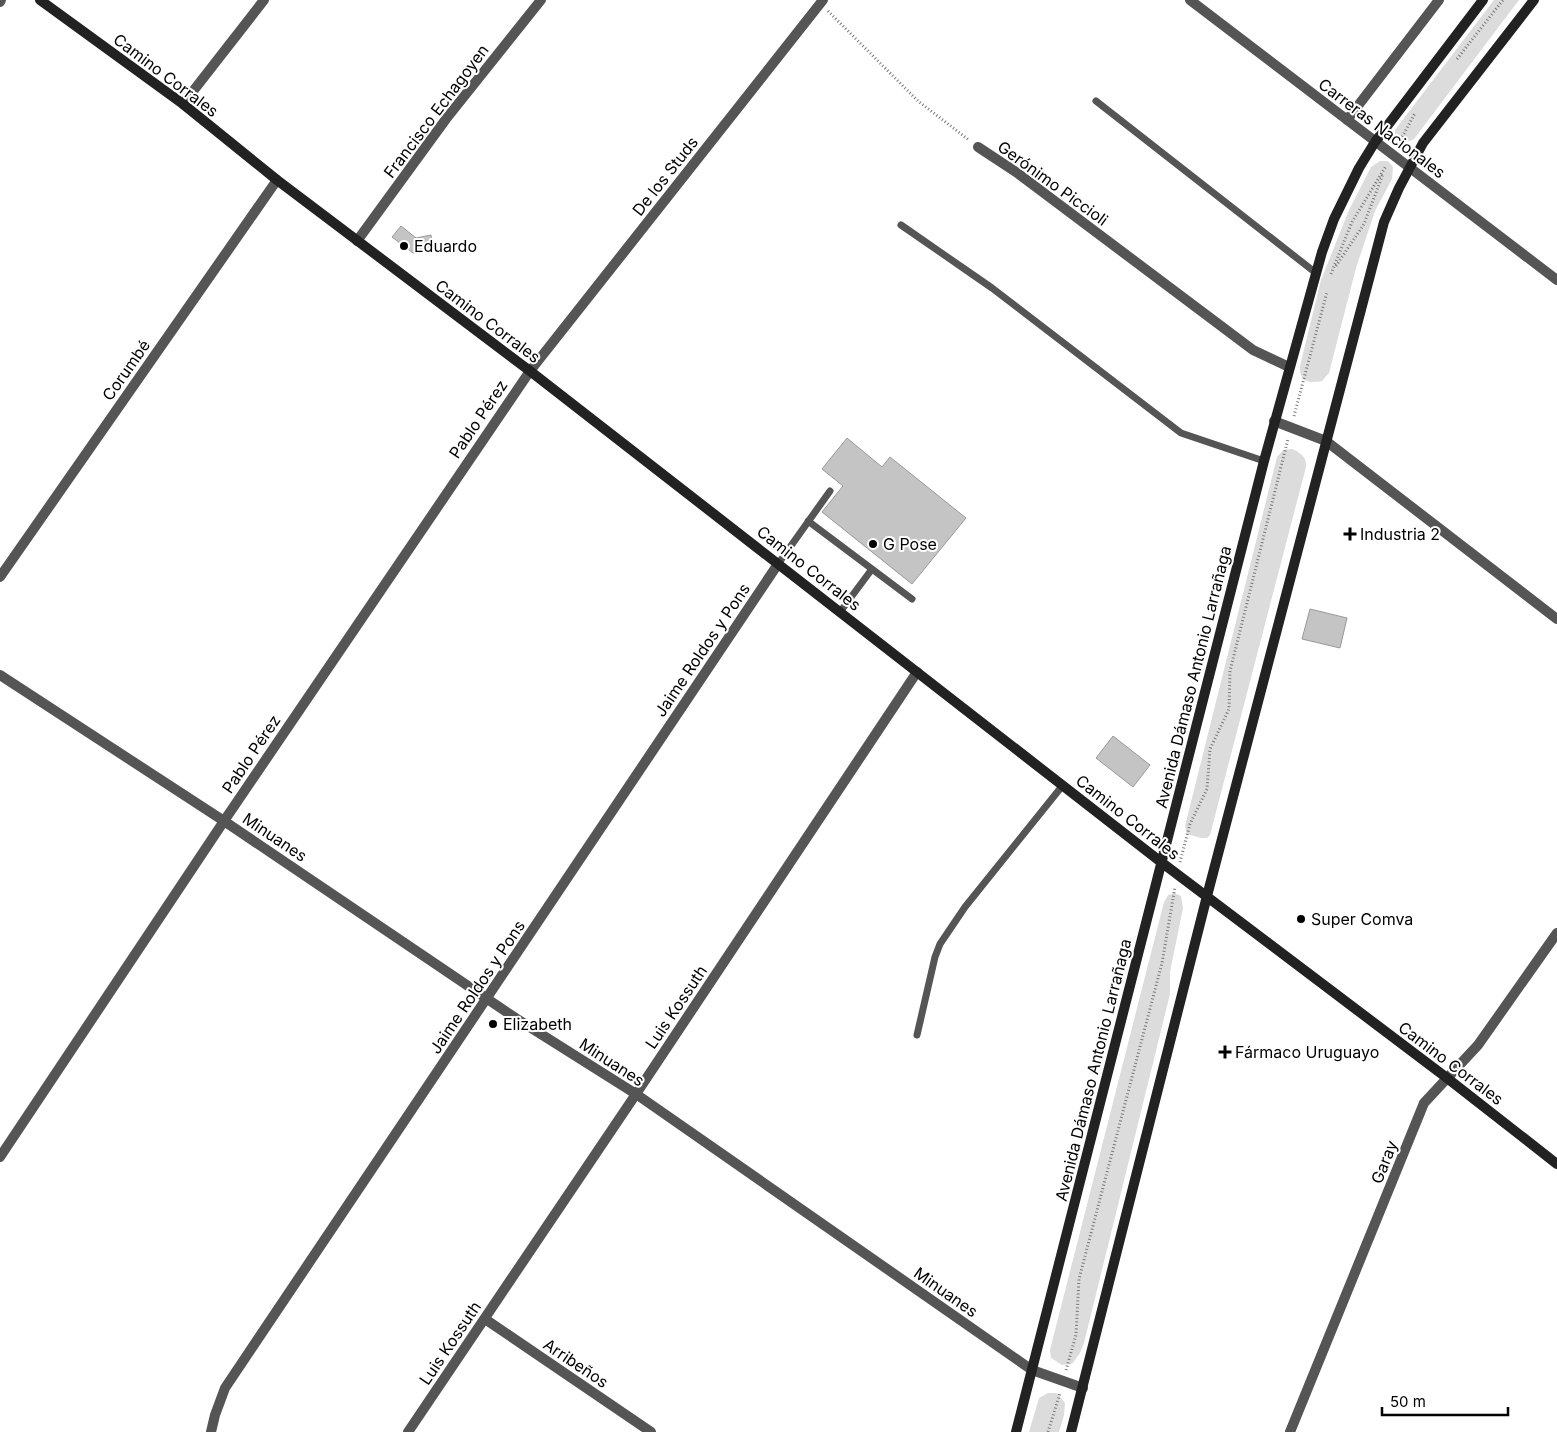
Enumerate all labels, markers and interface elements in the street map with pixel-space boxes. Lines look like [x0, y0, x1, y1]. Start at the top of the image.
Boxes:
street label: Camino Corrales [110, 29, 222, 121]
street label: Francisco Echagoyen [379, 40, 493, 182]
street label: Carreras Nacionales [1315, 74, 1449, 182]
street label: De los Studs [628, 132, 702, 220]
street label: Gerónimo Piccioli [994, 136, 1112, 230]
place label: Eduardo [414, 236, 477, 256]
marker: Eduardo [398, 240, 410, 252]
street label: Camino Corrales [432, 275, 544, 367]
street label: Corumbé [98, 336, 154, 404]
street label: Pablo Pérez [445, 376, 511, 462]
street label: Camino Corrales [753, 521, 865, 615]
place label: Industria 2 [1360, 524, 1440, 544]
marker: Industria 2 [1344, 528, 1356, 540]
place label: G Pose [883, 534, 937, 554]
marker: G Pose [867, 538, 879, 550]
street label: Avenida Dámaso Antonio Larrañaga [1151, 544, 1235, 810]
street label: Jaime Roldos y Pons [650, 579, 754, 721]
street label: Pablo Pérez [218, 711, 284, 797]
street label: Camino Corrales [1072, 770, 1184, 864]
street label: Minuanes [239, 808, 311, 866]
place label: Super Comva [1311, 909, 1413, 929]
marker: Super Comva [1295, 913, 1307, 925]
street label: Jaime Roldos y Pons [425, 916, 529, 1058]
street label: Avenida Dámaso Antonio Larrañaga [1051, 937, 1135, 1203]
street label: Luis Kossuth [641, 962, 711, 1052]
place label: Elizabeth [503, 1014, 572, 1034]
street label: Camino Corrales [1395, 1017, 1507, 1109]
marker: Elizabeth [487, 1018, 499, 1030]
street label: Minuanes [576, 1034, 648, 1090]
place label: Fármaco Uruguayo [1235, 1042, 1379, 1062]
marker: Fármaco Uruguayo [1219, 1046, 1231, 1058]
street label: Garay [1366, 1138, 1402, 1186]
street label: Minuanes [910, 1263, 982, 1321]
street label: Luis Kossuth [415, 1298, 485, 1388]
street label: Arribeños [540, 1334, 612, 1392]
scale bar [1382, 1384, 1508, 1416]
text: 50 m [1390, 1392, 1426, 1411]

